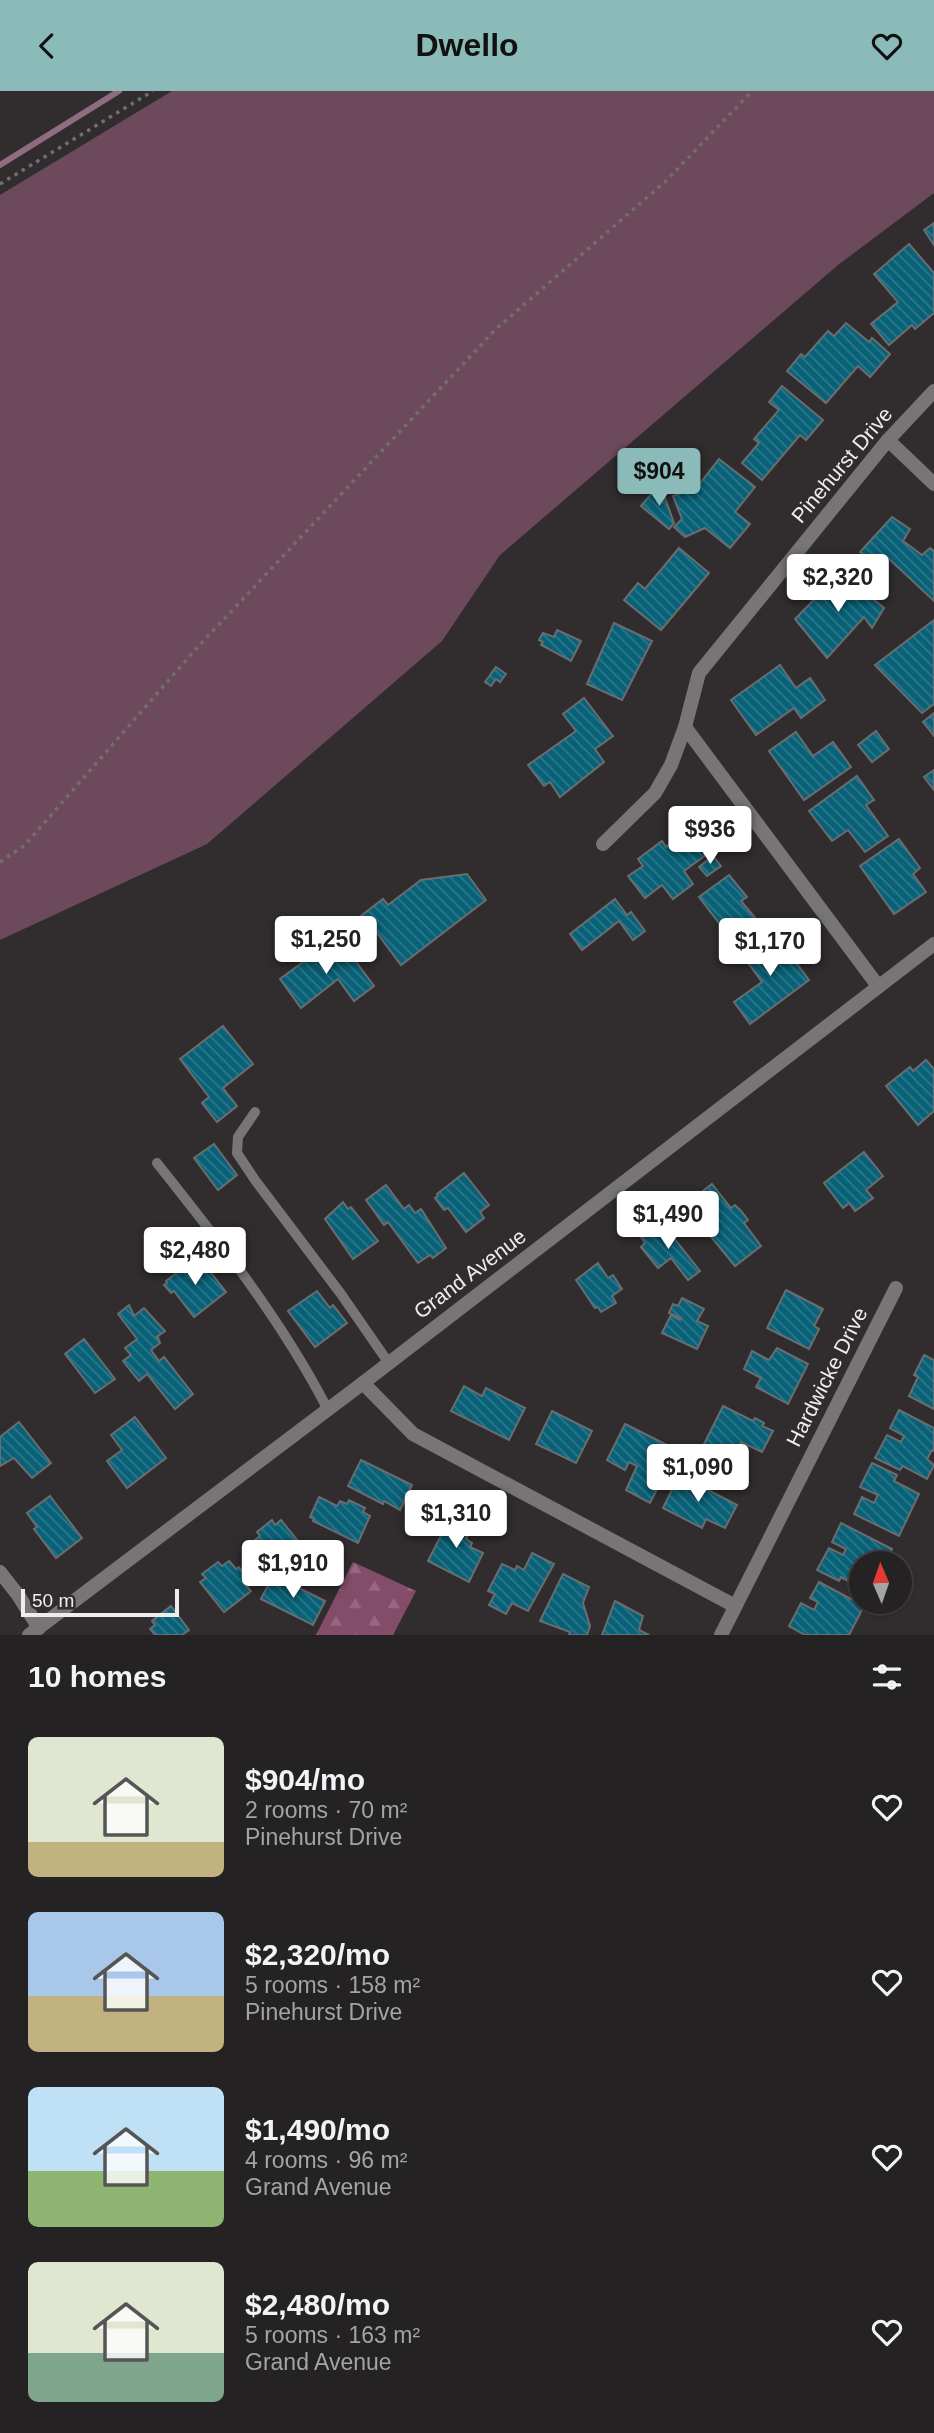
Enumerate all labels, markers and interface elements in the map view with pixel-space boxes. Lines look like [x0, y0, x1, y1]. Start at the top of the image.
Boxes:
icon: back [28, 27, 66, 65]
text: Dwello [415, 27, 519, 63]
icon: heart [868, 27, 906, 65]
street label: Pinehurst Drive [787, 402, 897, 527]
pin: $904 [618, 449, 700, 508]
text: $904 [633, 458, 685, 484]
pin: $2,320 [781, 554, 895, 614]
text: $2,320 [803, 564, 873, 590]
pin: $936 [669, 807, 751, 866]
text: $936 [684, 816, 736, 842]
pin: $1,250 [269, 917, 383, 976]
pin: $1,170 [713, 919, 827, 978]
text: $1,250 [291, 926, 361, 952]
text: $1,170 [735, 928, 805, 954]
pin: $1,490 [611, 1191, 725, 1251]
text: $1,490 [633, 1201, 703, 1227]
street label: Grand Avenue [409, 1224, 530, 1323]
pin: $2,480 [138, 1227, 252, 1287]
text: $2,480 [160, 1237, 230, 1263]
street label: Hardwicke Drive [782, 1303, 872, 1450]
pin: $1,090 [641, 1445, 755, 1504]
text: $1,090 [663, 1454, 733, 1480]
pin: $1,310 [399, 1491, 513, 1550]
text: $1,310 [421, 1500, 491, 1526]
pin: $1,910 [236, 1541, 350, 1600]
text: $1,910 [258, 1550, 328, 1576]
north arrow [849, 1551, 912, 1613]
map controls [849, 1551, 912, 1614]
scale bar [21, 1586, 178, 1618]
text: 50 m [32, 1590, 74, 1611]
icon: filters [868, 1658, 906, 1696]
text: 10 homes [28, 1660, 166, 1693]
text: $904/mo [245, 1763, 365, 1796]
icon: home [84, 1765, 168, 1849]
icon: heart [868, 1788, 906, 1826]
text: 2 rooms · 70 m² [245, 1797, 407, 1823]
text: Pinehurst Drive [245, 1824, 402, 1850]
text: $2,320/mo [245, 1938, 390, 1971]
icon: home [84, 1940, 168, 2024]
icon: heart [868, 1963, 906, 2001]
text: 5 rooms · 158 m² [245, 1972, 420, 1998]
text: Pinehurst Drive [245, 1999, 402, 2025]
text: $1,490/mo [245, 2113, 390, 2146]
icon: home [84, 2115, 168, 2199]
icon: heart [868, 2138, 906, 2176]
text: 4 rooms · 96 m² [245, 2147, 407, 2173]
text: Grand Avenue [245, 2174, 392, 2200]
text: $2,480/mo [245, 2288, 390, 2321]
icon: home [84, 2290, 168, 2374]
icon: heart [868, 2313, 906, 2351]
text: 5 rooms · 163 m² [245, 2322, 420, 2348]
text: Grand Avenue [245, 2349, 392, 2375]

